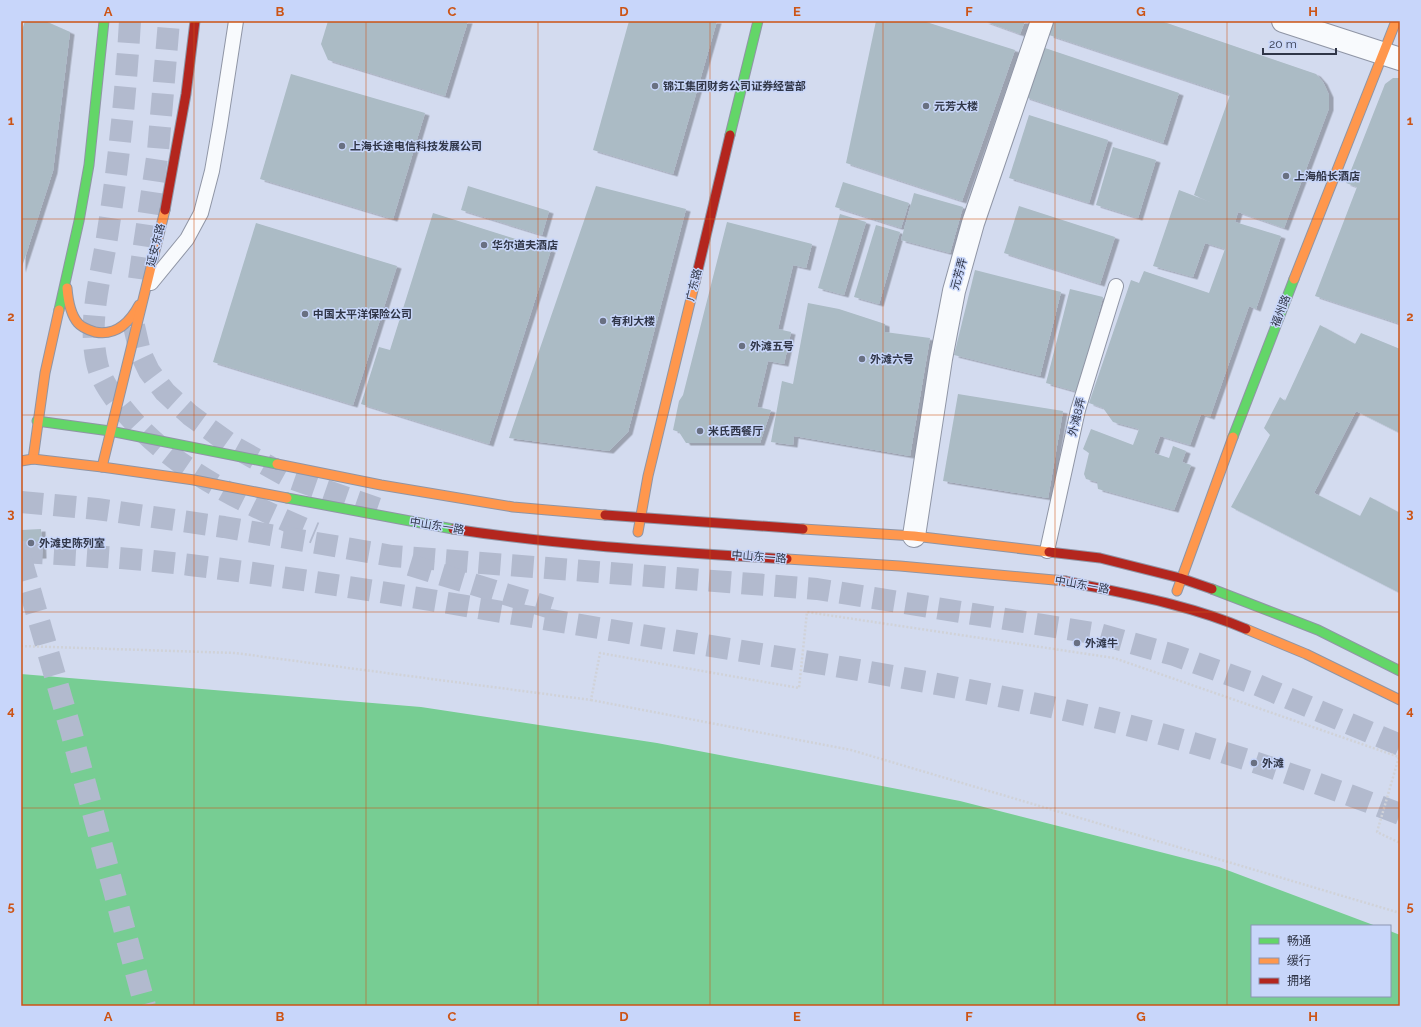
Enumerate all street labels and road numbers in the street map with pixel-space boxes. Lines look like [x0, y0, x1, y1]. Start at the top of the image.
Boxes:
street label: 延安东路 [144, 222, 168, 268]
street label: 元芳弄 [948, 256, 970, 292]
street label: 广东路 [684, 267, 704, 303]
street label: 福州路 [1269, 293, 1293, 329]
street label: 外滩8弄 [1066, 396, 1088, 438]
street label: 中山东一路 [409, 515, 465, 537]
street label: 中山东一路 [731, 549, 787, 565]
street label: 中山东一路 [1054, 574, 1110, 596]

